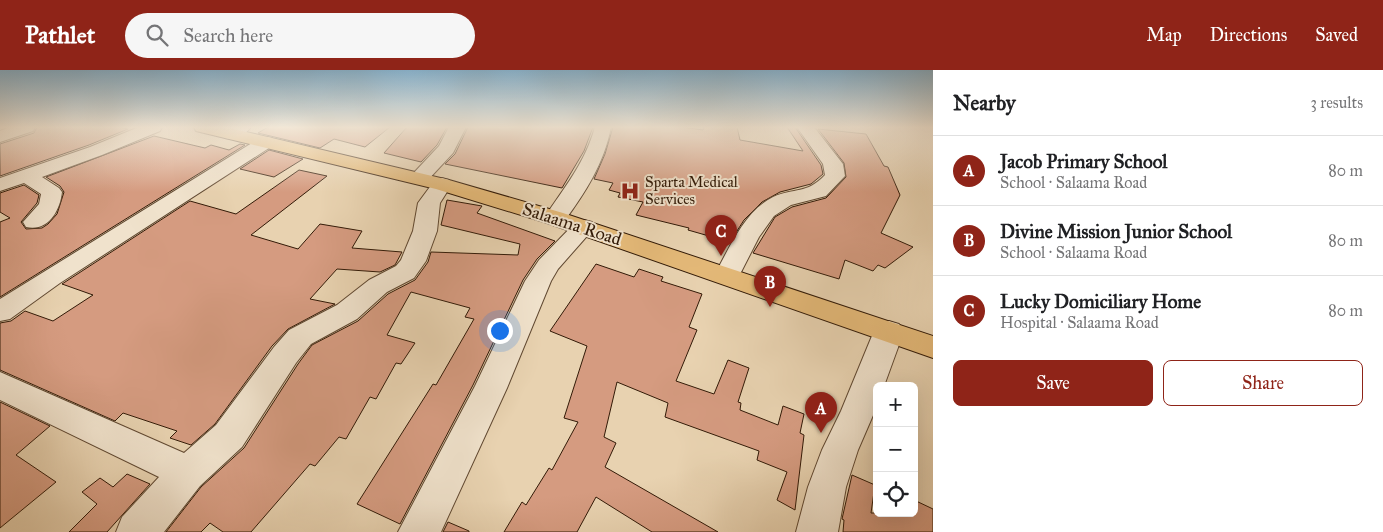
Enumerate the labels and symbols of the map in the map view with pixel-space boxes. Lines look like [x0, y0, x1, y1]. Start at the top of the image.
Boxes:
place label: Sparta Medical Services [645, 173, 739, 208]
hospital icon: Sparta Medical Services [619, 180, 641, 202]
street label: Salaama Road [520, 198, 624, 250]
pin: C [705, 215, 737, 256]
pin: B [754, 266, 786, 307]
your location [487, 318, 513, 344]
pin: A [805, 392, 837, 433]

